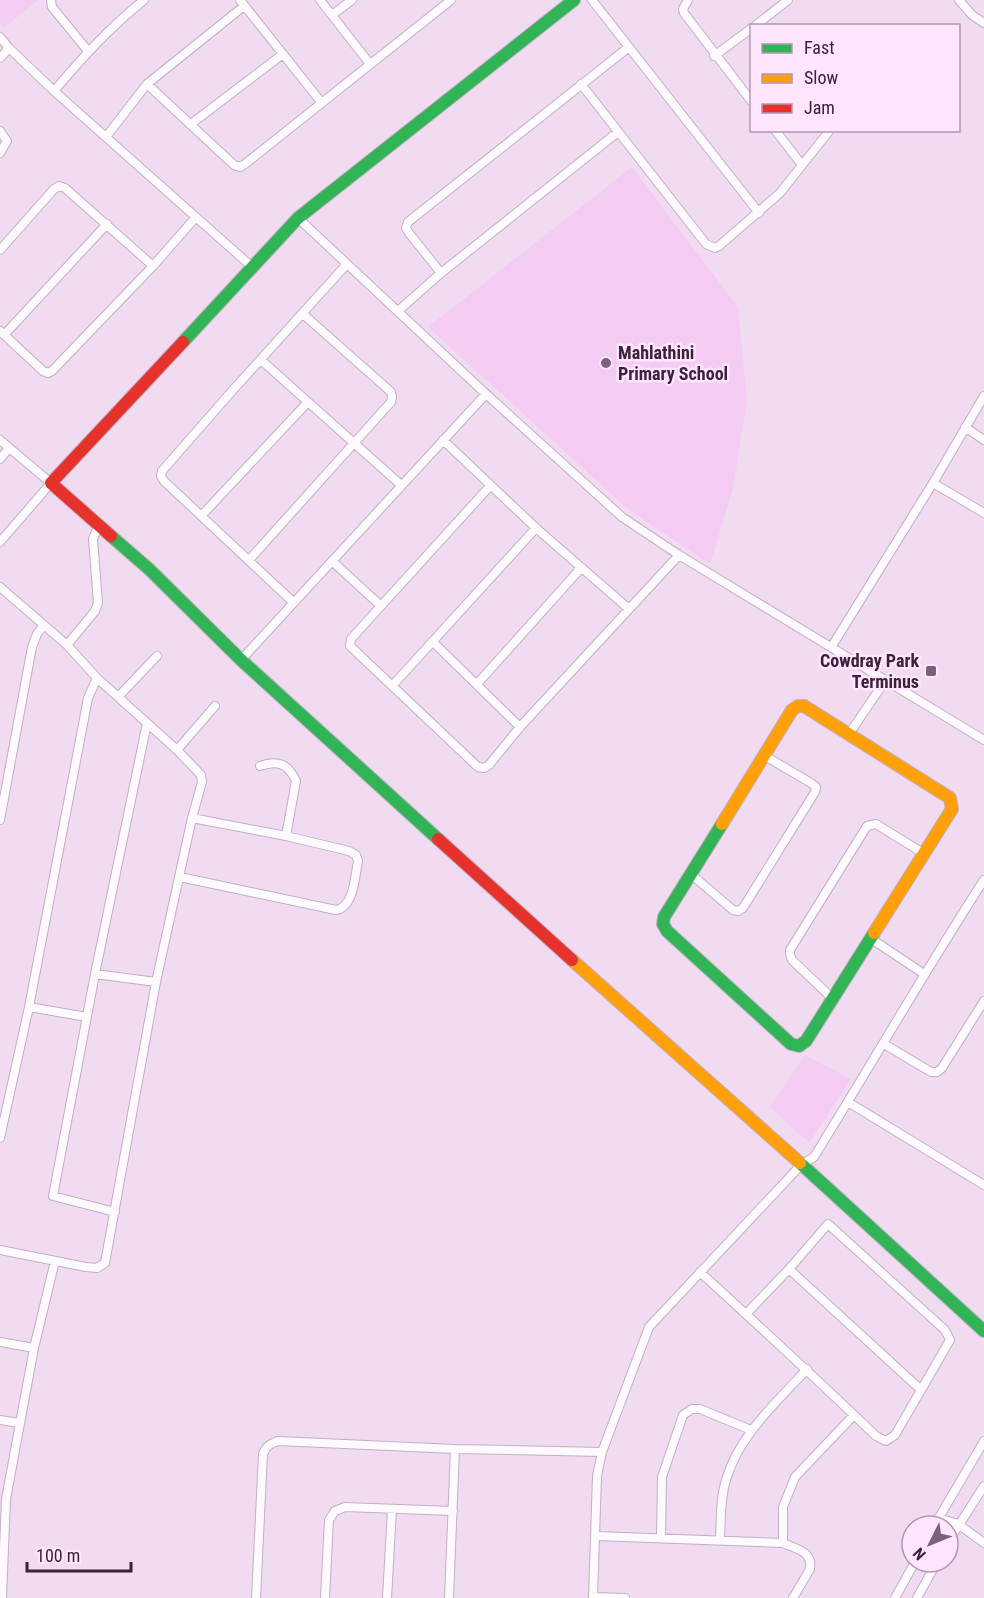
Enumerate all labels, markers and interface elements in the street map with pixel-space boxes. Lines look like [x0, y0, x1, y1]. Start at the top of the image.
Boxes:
legend [750, 24, 960, 132]
text: Fast [804, 37, 835, 58]
text: Slow [804, 67, 839, 88]
text: Jam [804, 97, 835, 118]
place label: Mahlathini Primary School [618, 342, 728, 384]
marker: Mahlathini Primary School [599, 356, 613, 370]
place label: Cowdray Park Terminus [820, 650, 919, 692]
marker: Cowdray Park Terminus [924, 664, 938, 678]
north arrow [900, 1514, 960, 1574]
scale bar [27, 1535, 130, 1573]
text: N [909, 1544, 930, 1564]
text: 100 m [36, 1545, 80, 1566]

